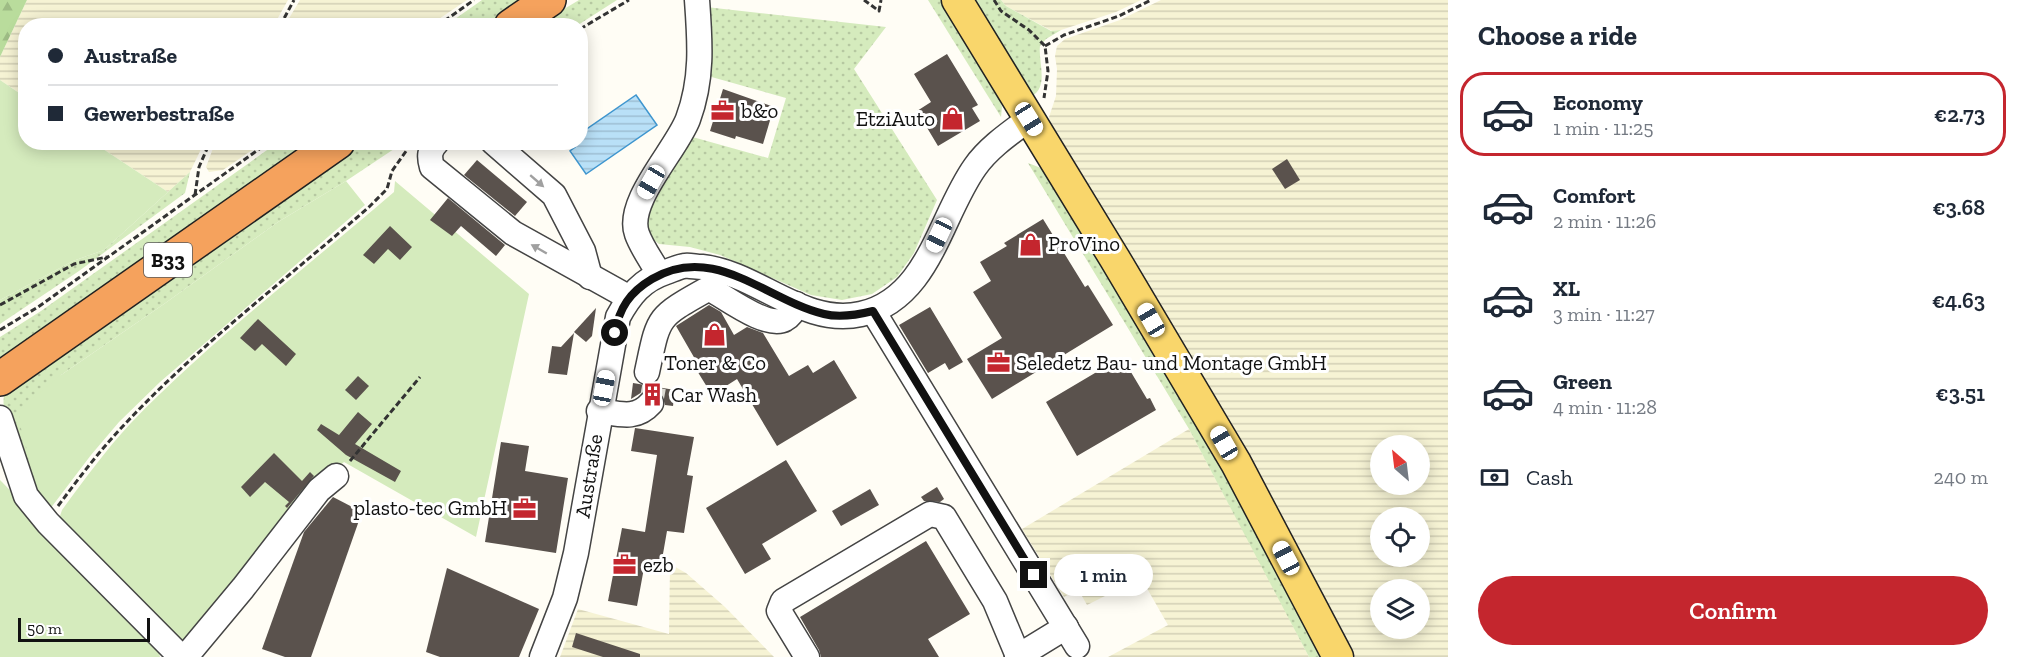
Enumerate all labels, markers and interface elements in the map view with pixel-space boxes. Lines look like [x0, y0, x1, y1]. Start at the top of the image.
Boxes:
text: Choose a ride [1478, 20, 1637, 52]
text: Austraße [84, 42, 177, 69]
icon: car [1481, 87, 1535, 141]
text: Economy [1553, 89, 1643, 116]
office icon: b&o [710, 98, 736, 124]
place label: b&o [740, 98, 778, 123]
car [1012, 99, 1046, 139]
text: Gewerbestraße [84, 100, 234, 127]
text: €2.73 [1934, 101, 1985, 128]
place label: EtziAuto [856, 106, 935, 131]
shop icon: EtziAuto [940, 106, 966, 132]
text: 1 min · 11:25 [1553, 116, 1653, 140]
car [634, 162, 668, 202]
one-way arrow [529, 174, 544, 187]
icon: car [1481, 180, 1535, 234]
text: Comfort [1553, 182, 1635, 209]
text: €3.68 [1932, 194, 1985, 221]
text: 2 min · 11:26 [1553, 209, 1656, 233]
car [923, 215, 955, 255]
shop icon: ProVino [1017, 231, 1043, 257]
place label: ProVino [1048, 231, 1120, 256]
road number: B33 [144, 243, 192, 277]
one-way arrow [530, 244, 547, 254]
icon: car [1481, 273, 1535, 327]
text: XL [1553, 275, 1580, 302]
text: €4.63 [1932, 287, 1985, 314]
car [1134, 300, 1168, 340]
text: 3 min · 11:27 [1553, 302, 1655, 326]
route start [601, 319, 628, 346]
shop icon: Toner & Co [702, 322, 728, 348]
place label: Toner & Co [664, 350, 766, 375]
office icon: Seledetz Bau- und Montage GmbH [985, 350, 1011, 376]
place label: Seledetz Bau- und Montage GmbH [1016, 350, 1327, 375]
icon: car [1481, 366, 1535, 420]
text: Green [1553, 368, 1612, 395]
car [592, 369, 616, 407]
text: €3.51 [1936, 380, 1985, 407]
building icon: Car Wash [640, 382, 666, 408]
place label: Car Wash [671, 382, 757, 407]
text: 4 min · 11:28 [1553, 395, 1657, 419]
car [1207, 423, 1241, 463]
street label: Austraße [570, 432, 607, 520]
north arrow [1370, 435, 1430, 495]
map controls [1370, 435, 1430, 639]
icon: cash [1478, 461, 1511, 494]
text: Cash [1526, 464, 1573, 491]
text: 240 m [1934, 465, 1988, 489]
place label: plasto-tec GmbH [354, 495, 507, 520]
office icon: plasto-tec GmbH [512, 495, 538, 521]
button: locate [1370, 507, 1430, 567]
car [1270, 538, 1302, 578]
office icon: ezb [612, 552, 638, 578]
place label: ezb [643, 552, 674, 577]
callout: 1 min [1055, 554, 1154, 596]
route end [1020, 561, 1047, 588]
text: 1 min [1080, 563, 1127, 587]
button: Confirm [1478, 576, 1988, 645]
button: layers [1370, 579, 1430, 639]
scale bar [18, 615, 150, 642]
text: 50 m [27, 619, 62, 638]

